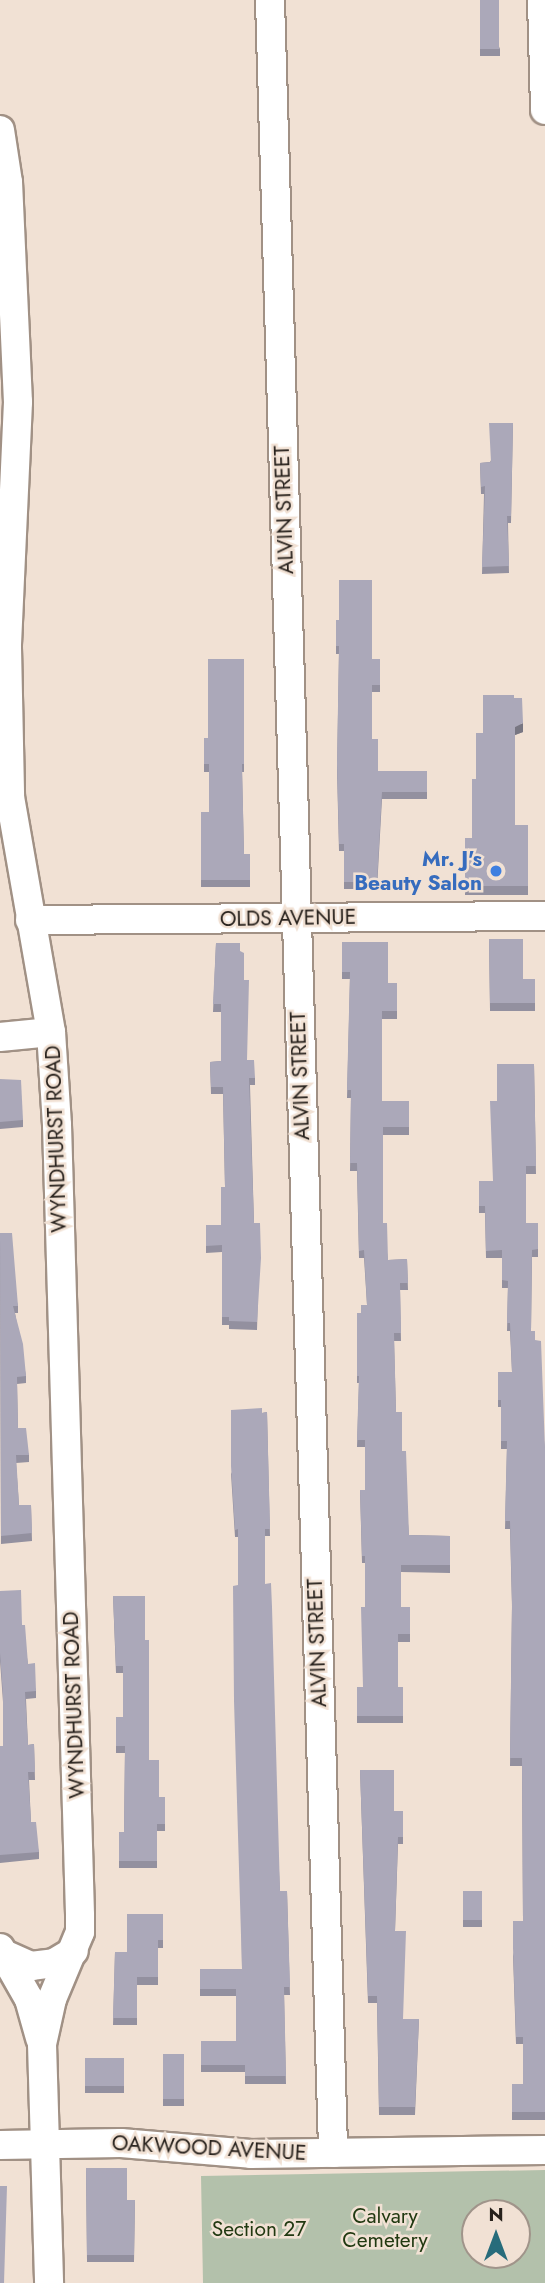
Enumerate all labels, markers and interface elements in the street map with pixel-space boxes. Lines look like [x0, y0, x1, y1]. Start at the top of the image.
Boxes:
street label: ALVIN STREET [269, 445, 299, 575]
place label: Mr. J's Beauty Salon [354, 846, 482, 896]
marker: Mr. J's Beauty Salon [488, 863, 504, 879]
street label: OLDS AVENUE [220, 904, 356, 932]
street label: ALVIN STREET [285, 1011, 315, 1141]
street label: WYNDHURST ROAD [40, 1045, 72, 1233]
street label: ALVIN STREET [302, 1578, 332, 1708]
street label: WYNDHURST ROAD [58, 1611, 90, 1799]
street label: OAKWOOD AVENUE [111, 2130, 307, 2166]
north arrow [461, 2199, 531, 2269]
text: N [488, 2201, 504, 2228]
park label: Calvary Cemetery [342, 2203, 428, 2253]
park label: Section 27 [212, 2216, 306, 2242]

